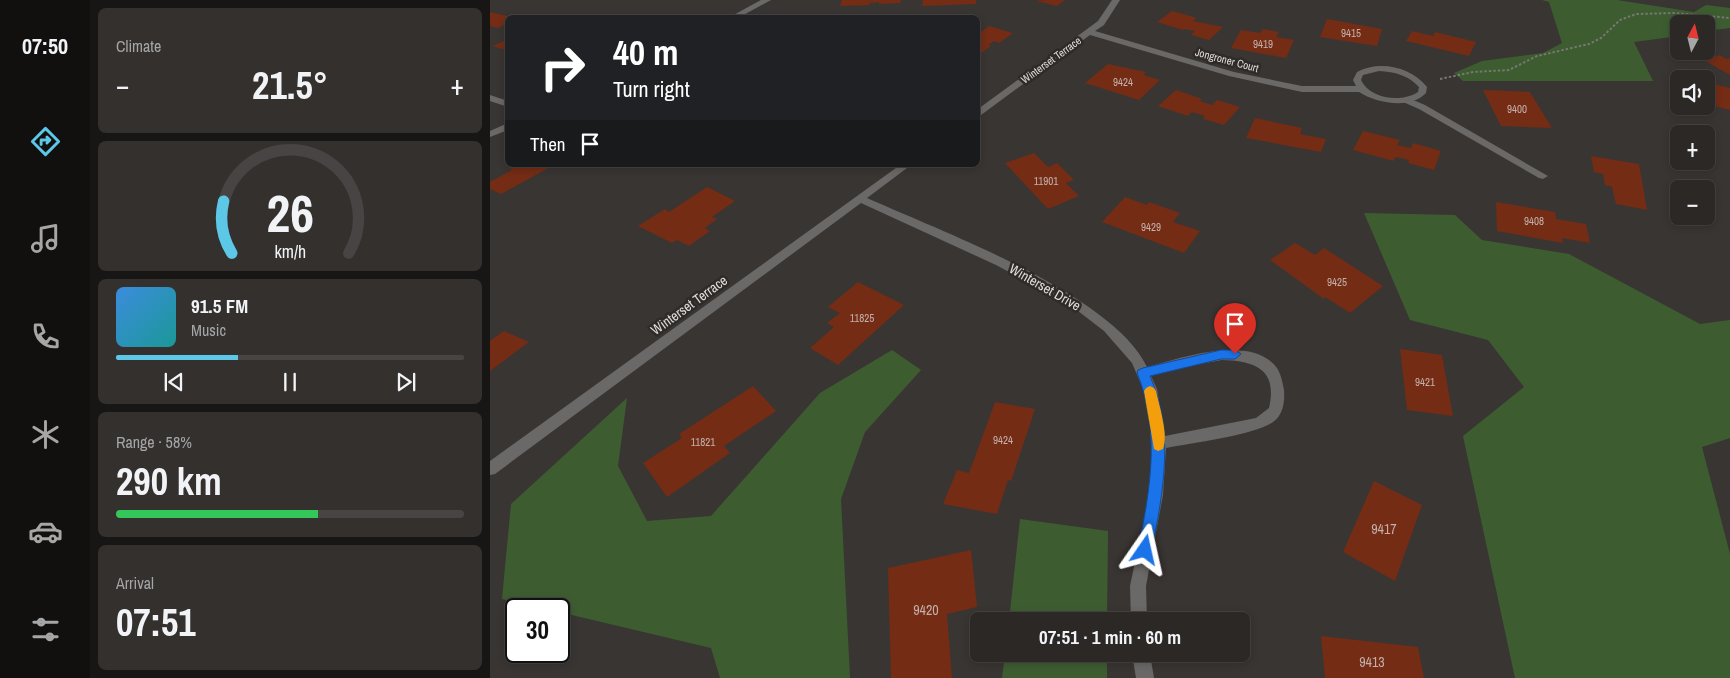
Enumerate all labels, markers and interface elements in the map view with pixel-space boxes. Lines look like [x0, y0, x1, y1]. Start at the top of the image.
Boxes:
north arrow [1670, 15, 1715, 60]
map controls [1670, 15, 1715, 225]
house number: 9415 [1341, 26, 1361, 40]
text: 40 m [613, 29, 678, 76]
text: 07:50 [22, 31, 68, 61]
street label: Winterset Terrace [1018, 33, 1084, 87]
text: Climate [116, 35, 161, 57]
icon: right [530, 35, 595, 100]
house number: 9419 [1253, 37, 1273, 51]
street label: Jongroner Court [1194, 45, 1261, 75]
text: 21.5° [252, 60, 328, 111]
text: − [116, 66, 129, 104]
text: + [451, 66, 464, 104]
button: sound [1670, 70, 1715, 115]
text: Turn right [613, 74, 690, 104]
house number: 9424 [1113, 75, 1133, 89]
house number: 9400 [1507, 102, 1527, 116]
icon: directions [28, 124, 63, 159]
button: + [1670, 125, 1715, 170]
icon: arrive [576, 130, 604, 158]
text: Then [530, 131, 566, 157]
house number: 11901 [1034, 174, 1058, 188]
text: 26 [266, 178, 314, 248]
button: − [1670, 180, 1715, 225]
house number: 9408 [1524, 214, 1544, 228]
house number: 9429 [1141, 220, 1161, 234]
icon: music [28, 221, 63, 256]
text: km/h [274, 240, 306, 264]
street label: Winterset Drive [1006, 259, 1084, 315]
street label: Winterset Terrace [647, 271, 731, 339]
house number: 9425 [1327, 275, 1347, 289]
text: 91.5 FM [191, 293, 248, 319]
pin [1214, 303, 1256, 354]
icon: arrive [1221, 310, 1249, 338]
house number: 11825 [850, 311, 874, 325]
icon: phone [28, 319, 63, 354]
text: Music [191, 319, 226, 341]
icon: previous [160, 368, 188, 396]
icon: pause [276, 368, 304, 396]
icon: next [392, 368, 420, 396]
house number: 9421 [1415, 375, 1435, 389]
icon: climate [28, 417, 63, 452]
text: Range · 58% [116, 431, 192, 453]
house number: 9424 [993, 433, 1013, 447]
house number: 11821 [691, 435, 715, 449]
text: 290 km [116, 456, 222, 507]
icon: car [28, 514, 63, 549]
house number: 9417 [1371, 520, 1397, 538]
position arrow [1118, 523, 1170, 575]
text: Arrival [116, 572, 154, 594]
text: 07:51 [116, 597, 196, 648]
speed limit sign: 30 [505, 598, 570, 663]
house number: 9420 [913, 601, 939, 619]
icon: filters [28, 612, 63, 647]
text: 07:51 · 1 min · 60 m [1039, 624, 1181, 650]
house number: 9413 [1359, 653, 1385, 671]

